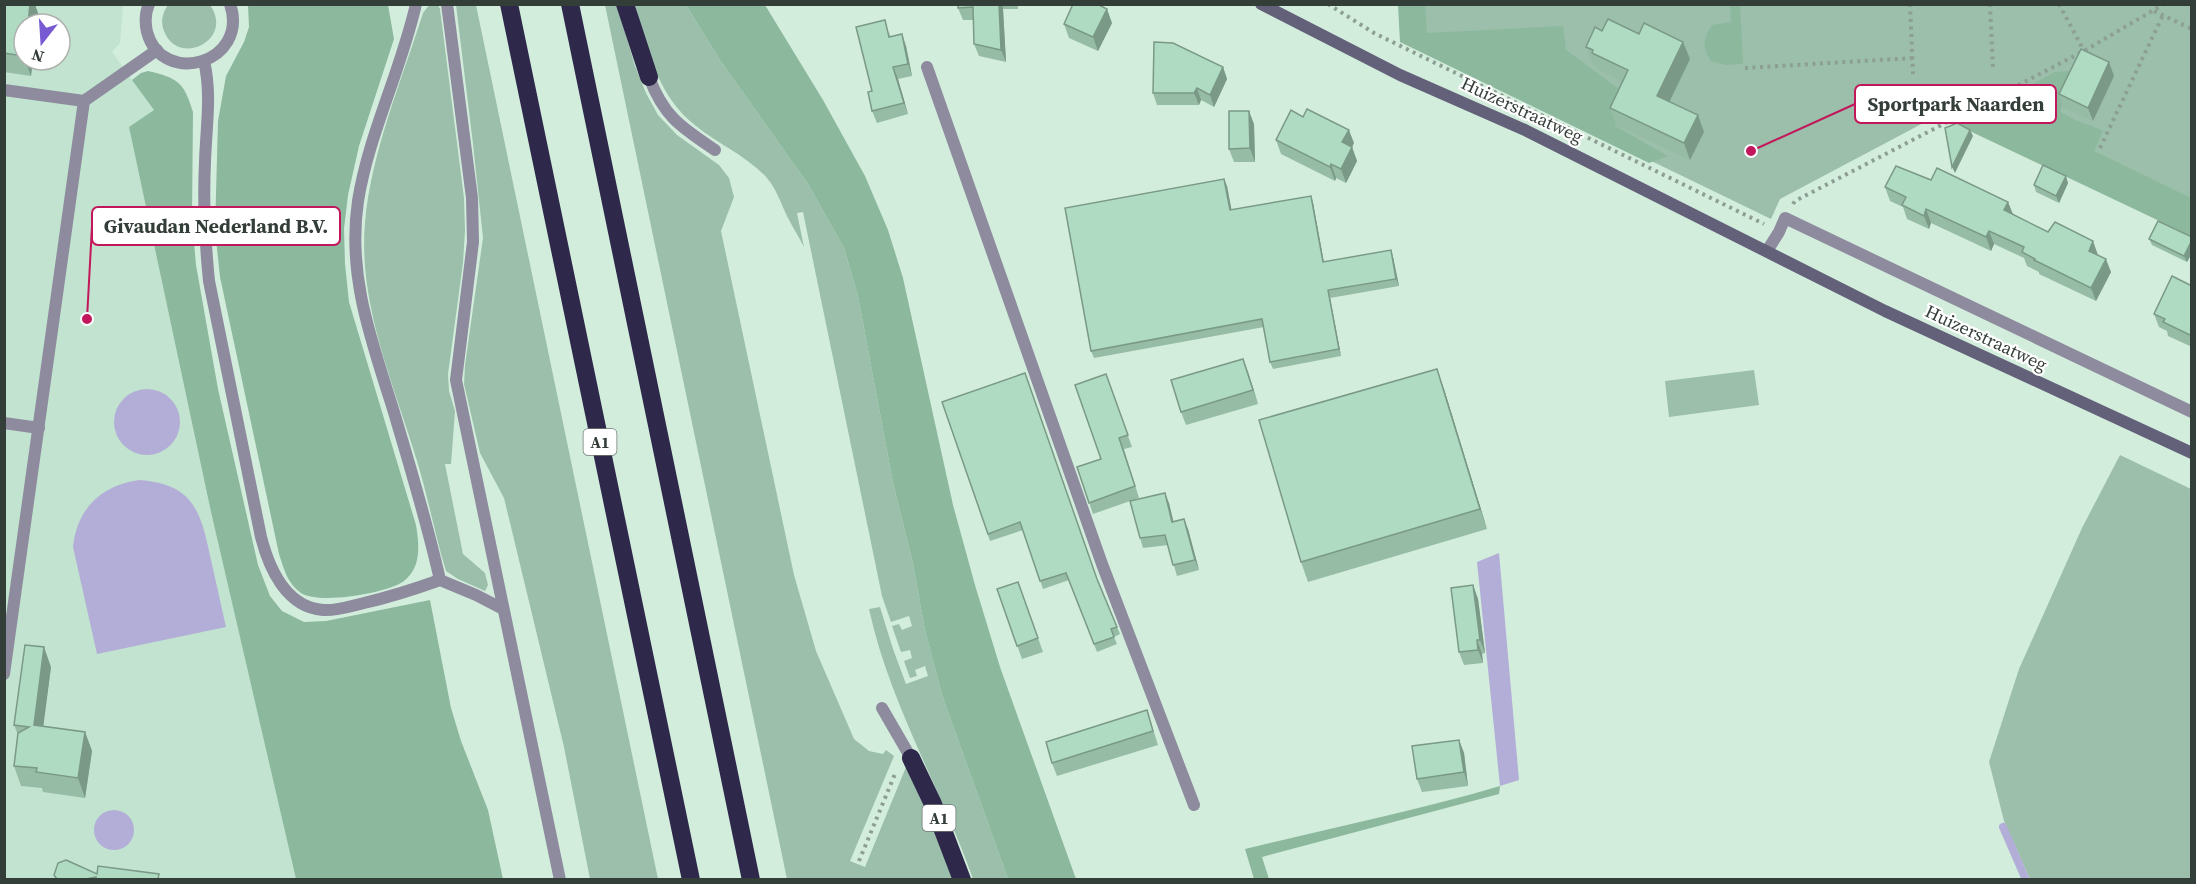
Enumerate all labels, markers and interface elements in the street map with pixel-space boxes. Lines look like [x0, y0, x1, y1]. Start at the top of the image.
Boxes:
north arrow [12, 12, 72, 72]
text: N [28, 44, 46, 69]
street label: Huizerstraatweg [1457, 70, 1587, 149]
callout: Sportpark Naarden [1855, 85, 2056, 123]
text: Sportpark Naarden [1867, 90, 2045, 118]
callout: Givaudan Nederland B.V. [92, 207, 340, 245]
text: Givaudan Nederland B.V. [104, 212, 328, 240]
street label: Huizerstraatweg [1921, 298, 2051, 377]
road number: A1 [584, 429, 616, 455]
road number: A1 [922, 805, 956, 831]

